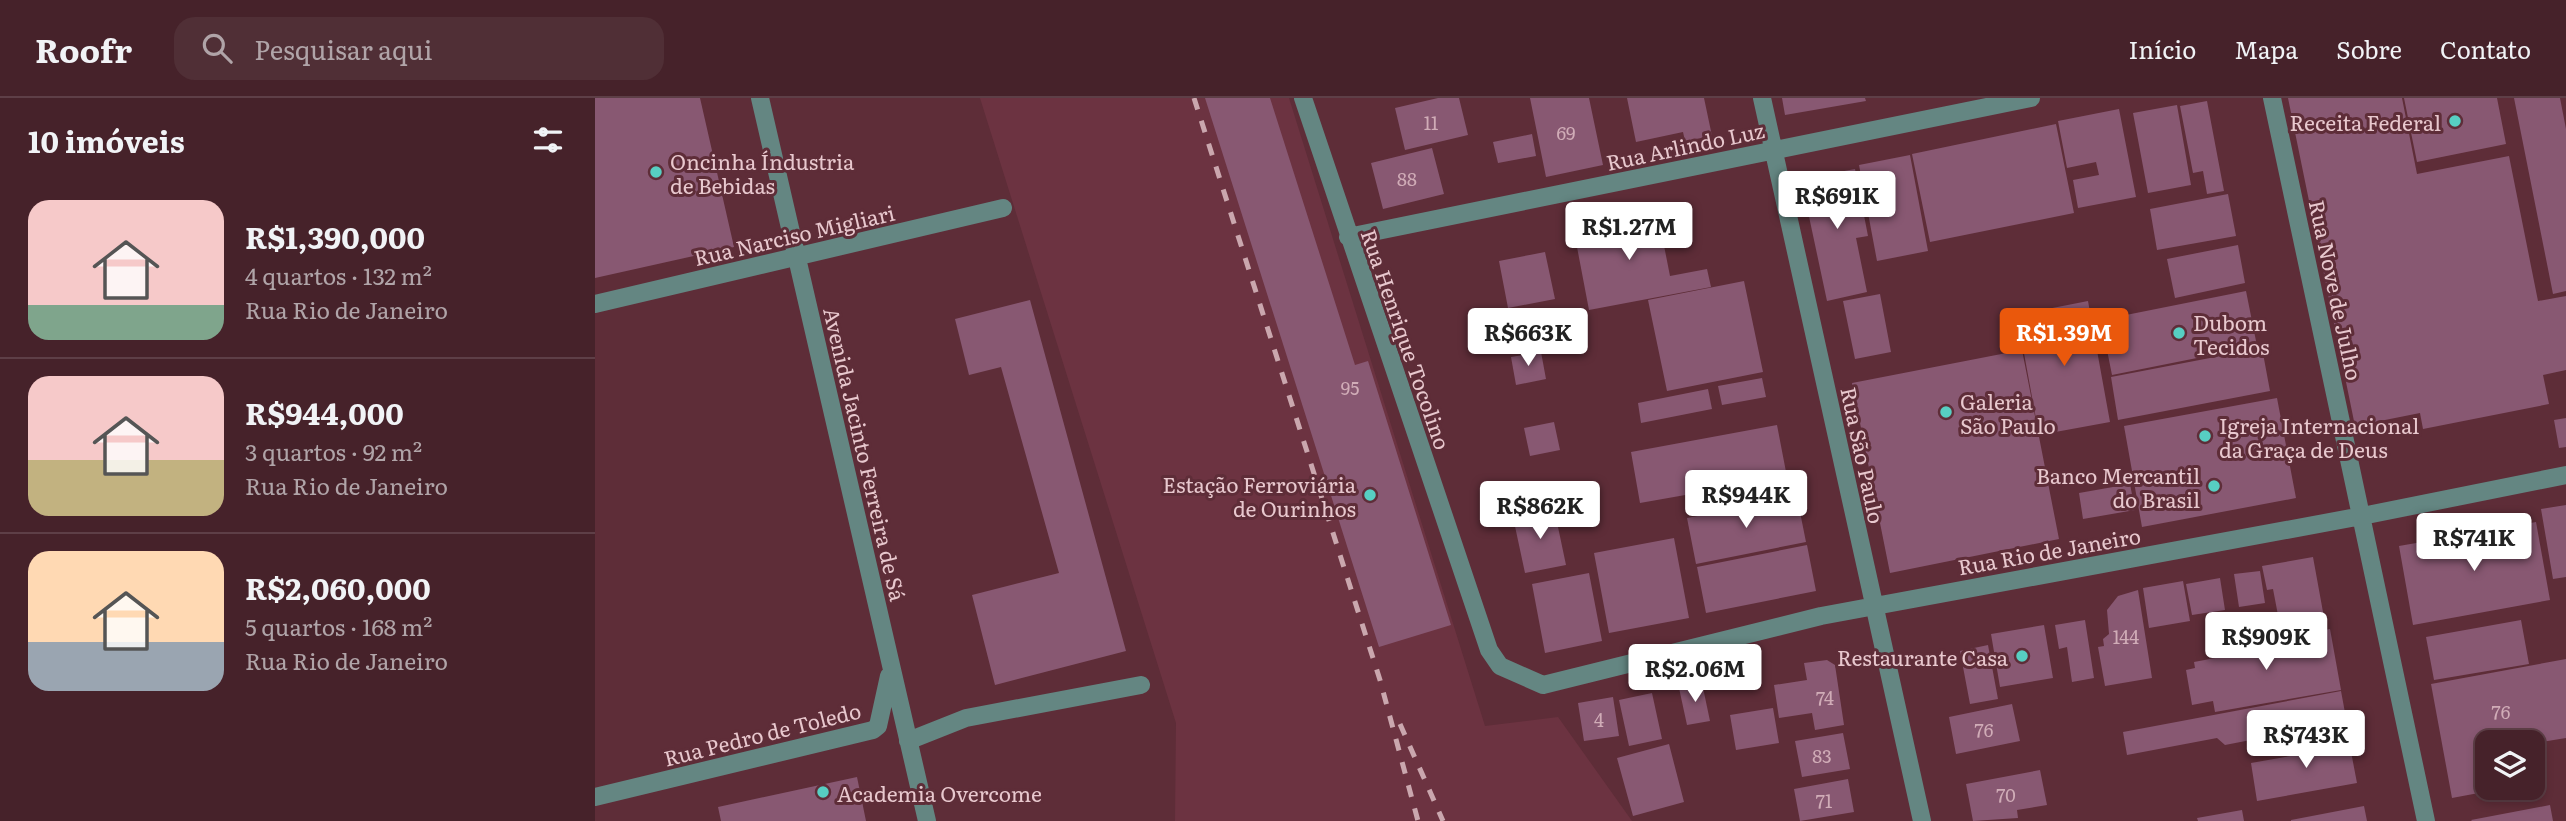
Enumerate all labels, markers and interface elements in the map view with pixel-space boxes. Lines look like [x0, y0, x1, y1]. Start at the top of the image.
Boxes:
search box [174, 17, 664, 80]
text: Roofr [35, 24, 132, 73]
icon: search [198, 29, 236, 67]
text: Pesquisar aqui [254, 29, 432, 68]
text: Início [2129, 31, 2196, 66]
text: Mapa [2234, 31, 2298, 66]
text: Sobre [2336, 31, 2402, 66]
text: Contato [2440, 31, 2531, 66]
place label: Receita Federal [2289, 106, 2441, 137]
house number: 11 [1424, 109, 1438, 136]
street label: Rua Arlindo Luz [1603, 113, 1767, 177]
marker: Receita Federal [2447, 113, 2463, 129]
text: 10 imóveis [28, 118, 185, 162]
house number: 69 [1556, 119, 1576, 146]
icon: filters [529, 121, 567, 159]
place label: Oncinha Índustria de Bebidas [670, 145, 855, 200]
marker: Oncinha Índustria de Bebidas [648, 164, 664, 180]
house number: 88 [1397, 165, 1417, 192]
pin: R$691K [1780, 172, 1894, 231]
text: R$691K [1795, 177, 1880, 211]
street label: Rua Narciso Migliari [690, 196, 898, 272]
street label: Rua Nove de Julho [2303, 197, 2371, 383]
pin: R$1.27M [1564, 202, 1694, 262]
text: R$1.27M [1581, 208, 1677, 242]
text: R$1,390,000 [245, 214, 425, 258]
street label: Rua Henrique Tocolino [1355, 225, 1459, 453]
icon: home [84, 228, 168, 312]
text: 4 quartos · 132 m² [245, 258, 432, 292]
text: Rua Rio de Janeiro [245, 292, 448, 326]
street label: Avenida Jacinto Ferreira de Sá [817, 304, 915, 604]
place label: Dubom Tecidos [2193, 306, 2270, 361]
pin: R$663K [1471, 308, 1585, 368]
pin: R$1.39M [1999, 308, 2129, 368]
text: R$663K [1484, 314, 1572, 348]
text: R$1.39M [2016, 314, 2112, 348]
marker: Dubom Tecidos [2171, 325, 2187, 341]
house number: 95 [1341, 374, 1359, 401]
street label: Rua São Paulo [1834, 384, 1894, 526]
place label: Galeria São Paulo [1960, 385, 2056, 440]
text: R$944,000 [245, 390, 404, 434]
icon: home [84, 404, 168, 488]
marker: Galeria São Paulo [1938, 404, 1954, 420]
place label: Igreja Internacional da Graça de Deus [2219, 409, 2419, 464]
marker: Igreja Internacional da Graça de Deus [2197, 428, 2213, 444]
text: 3 quartos · 92 m² [245, 434, 422, 468]
place label: Banco Mercantil do Brasil [2036, 459, 2200, 514]
text: Rua Rio de Janeiro [245, 468, 448, 502]
place label: Estação Ferroviária de Ourinhos [1163, 468, 1357, 523]
pin: R$944K [1689, 470, 1803, 530]
text: R$944K [1701, 476, 1791, 510]
marker: Banco Mercantil do Brasil [2206, 478, 2222, 494]
pin: R$862K [1483, 482, 1597, 541]
marker: Estação Ferroviária de Ourinhos [1362, 487, 1378, 503]
text: R$862K [1496, 487, 1584, 521]
pin: R$741K [2417, 514, 2531, 573]
street label: Rua Rio de Janeiro [1955, 519, 2143, 581]
text: R$741K [2432, 519, 2516, 553]
text: R$2,060,000 [245, 565, 431, 609]
icon: home [84, 579, 168, 663]
text: 5 quartos · 168 m² [245, 609, 432, 643]
pin: R$909K [2209, 612, 2323, 672]
text: R$909K [2221, 618, 2311, 652]
house number: 144 [2113, 623, 2139, 650]
place label: Restaurante Casa [1837, 641, 2009, 672]
text: Rua Rio de Janeiro [245, 643, 448, 677]
pin: R$2.06M [1630, 644, 1760, 704]
marker: Restaurante Casa [2014, 648, 2030, 664]
text: R$2.06M [1644, 650, 1746, 684]
house number: 74 [1816, 684, 1834, 711]
street label: Rua Pedro de Toledo [660, 694, 864, 772]
house number: 76 [2492, 698, 2511, 725]
house number: 4 [1594, 706, 1604, 733]
pin: R$743K [2249, 710, 2363, 770]
house number: 76 [1975, 716, 1994, 743]
text: R$743K [2263, 716, 2349, 750]
map controls [2475, 730, 2545, 800]
button: layers [2475, 730, 2545, 800]
house number: 83 [1812, 742, 1832, 769]
place label: Academia Overcome [837, 777, 1042, 808]
house number: 70 [1996, 781, 2016, 808]
marker: Academia Overcome [815, 784, 831, 800]
house number: 71 [1816, 787, 1832, 814]

